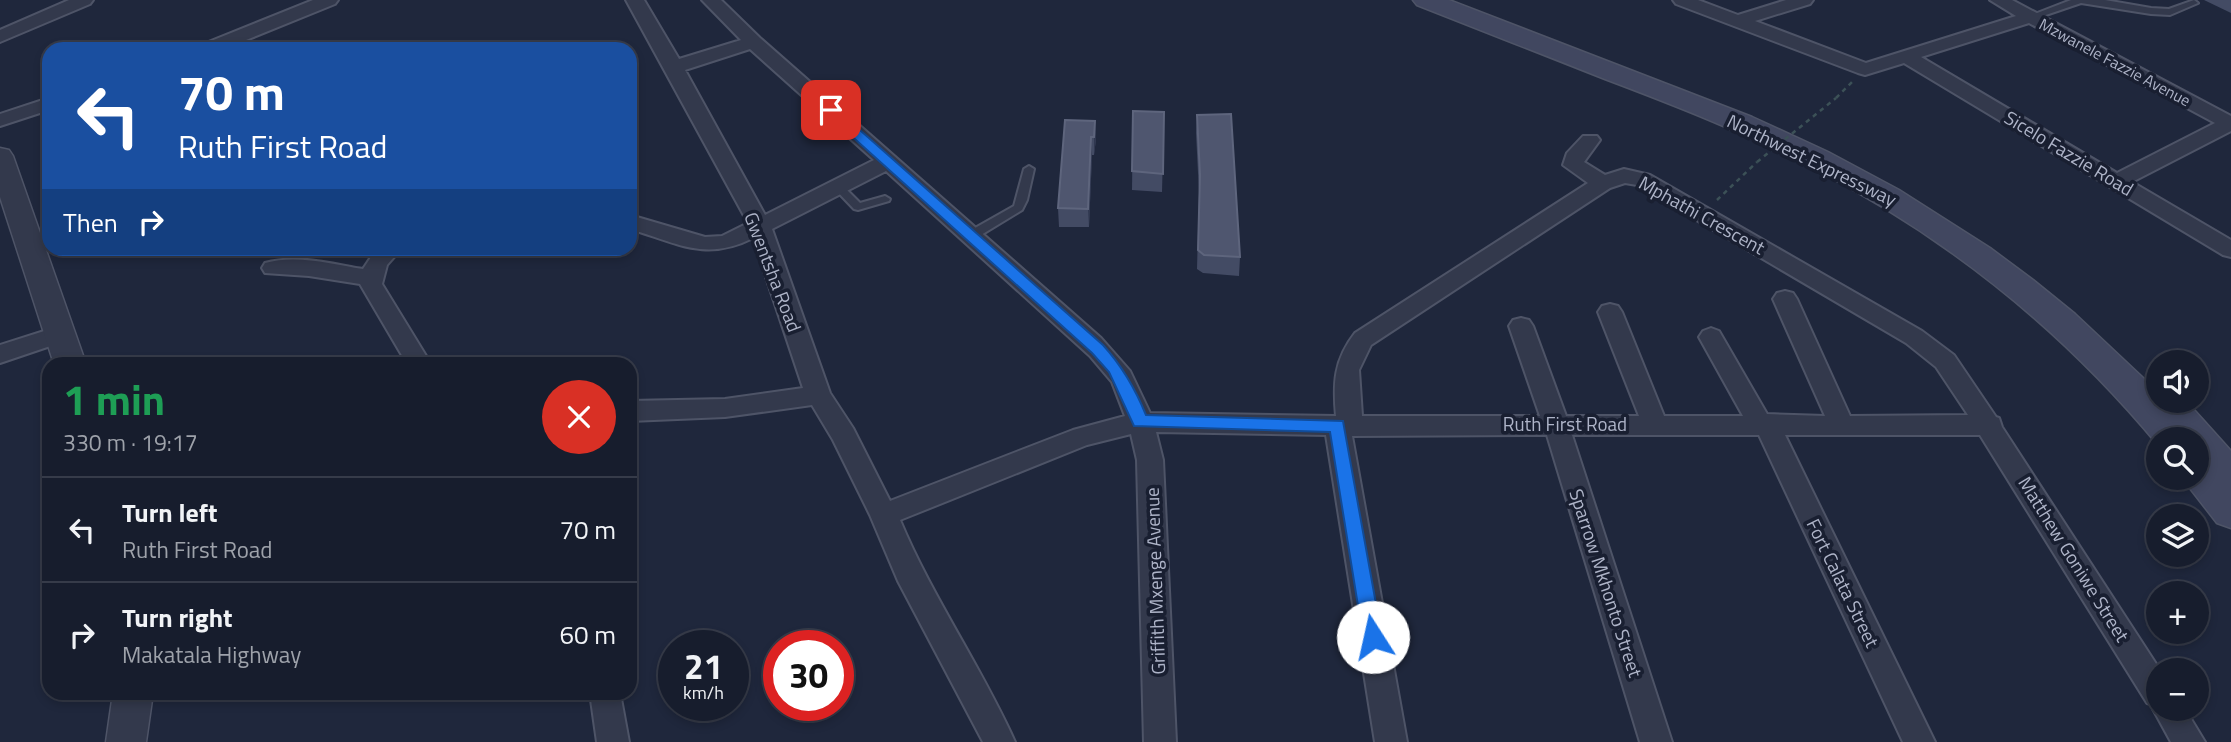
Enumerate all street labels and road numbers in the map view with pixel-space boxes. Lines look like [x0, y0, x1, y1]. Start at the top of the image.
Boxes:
street label: Mzwanele Fazzie Avenue [2035, 12, 2195, 112]
street label: Sicelo Fazzie Road [1999, 103, 2139, 203]
street label: Northwest Expressway [1723, 106, 1902, 213]
street label: Mphathi Crescent [1634, 168, 1771, 261]
street label: Gwentsha Road [737, 208, 810, 336]
street label: Ruth First Road [1503, 409, 1627, 438]
street label: Matthew Goniwe Street [2012, 470, 2137, 647]
street label: Sparrow Mkhonto Street [1562, 485, 1651, 681]
street label: Griffith Mxenge Avenue [1137, 487, 1172, 675]
street label: Fort Calata Street [1800, 513, 1887, 652]

